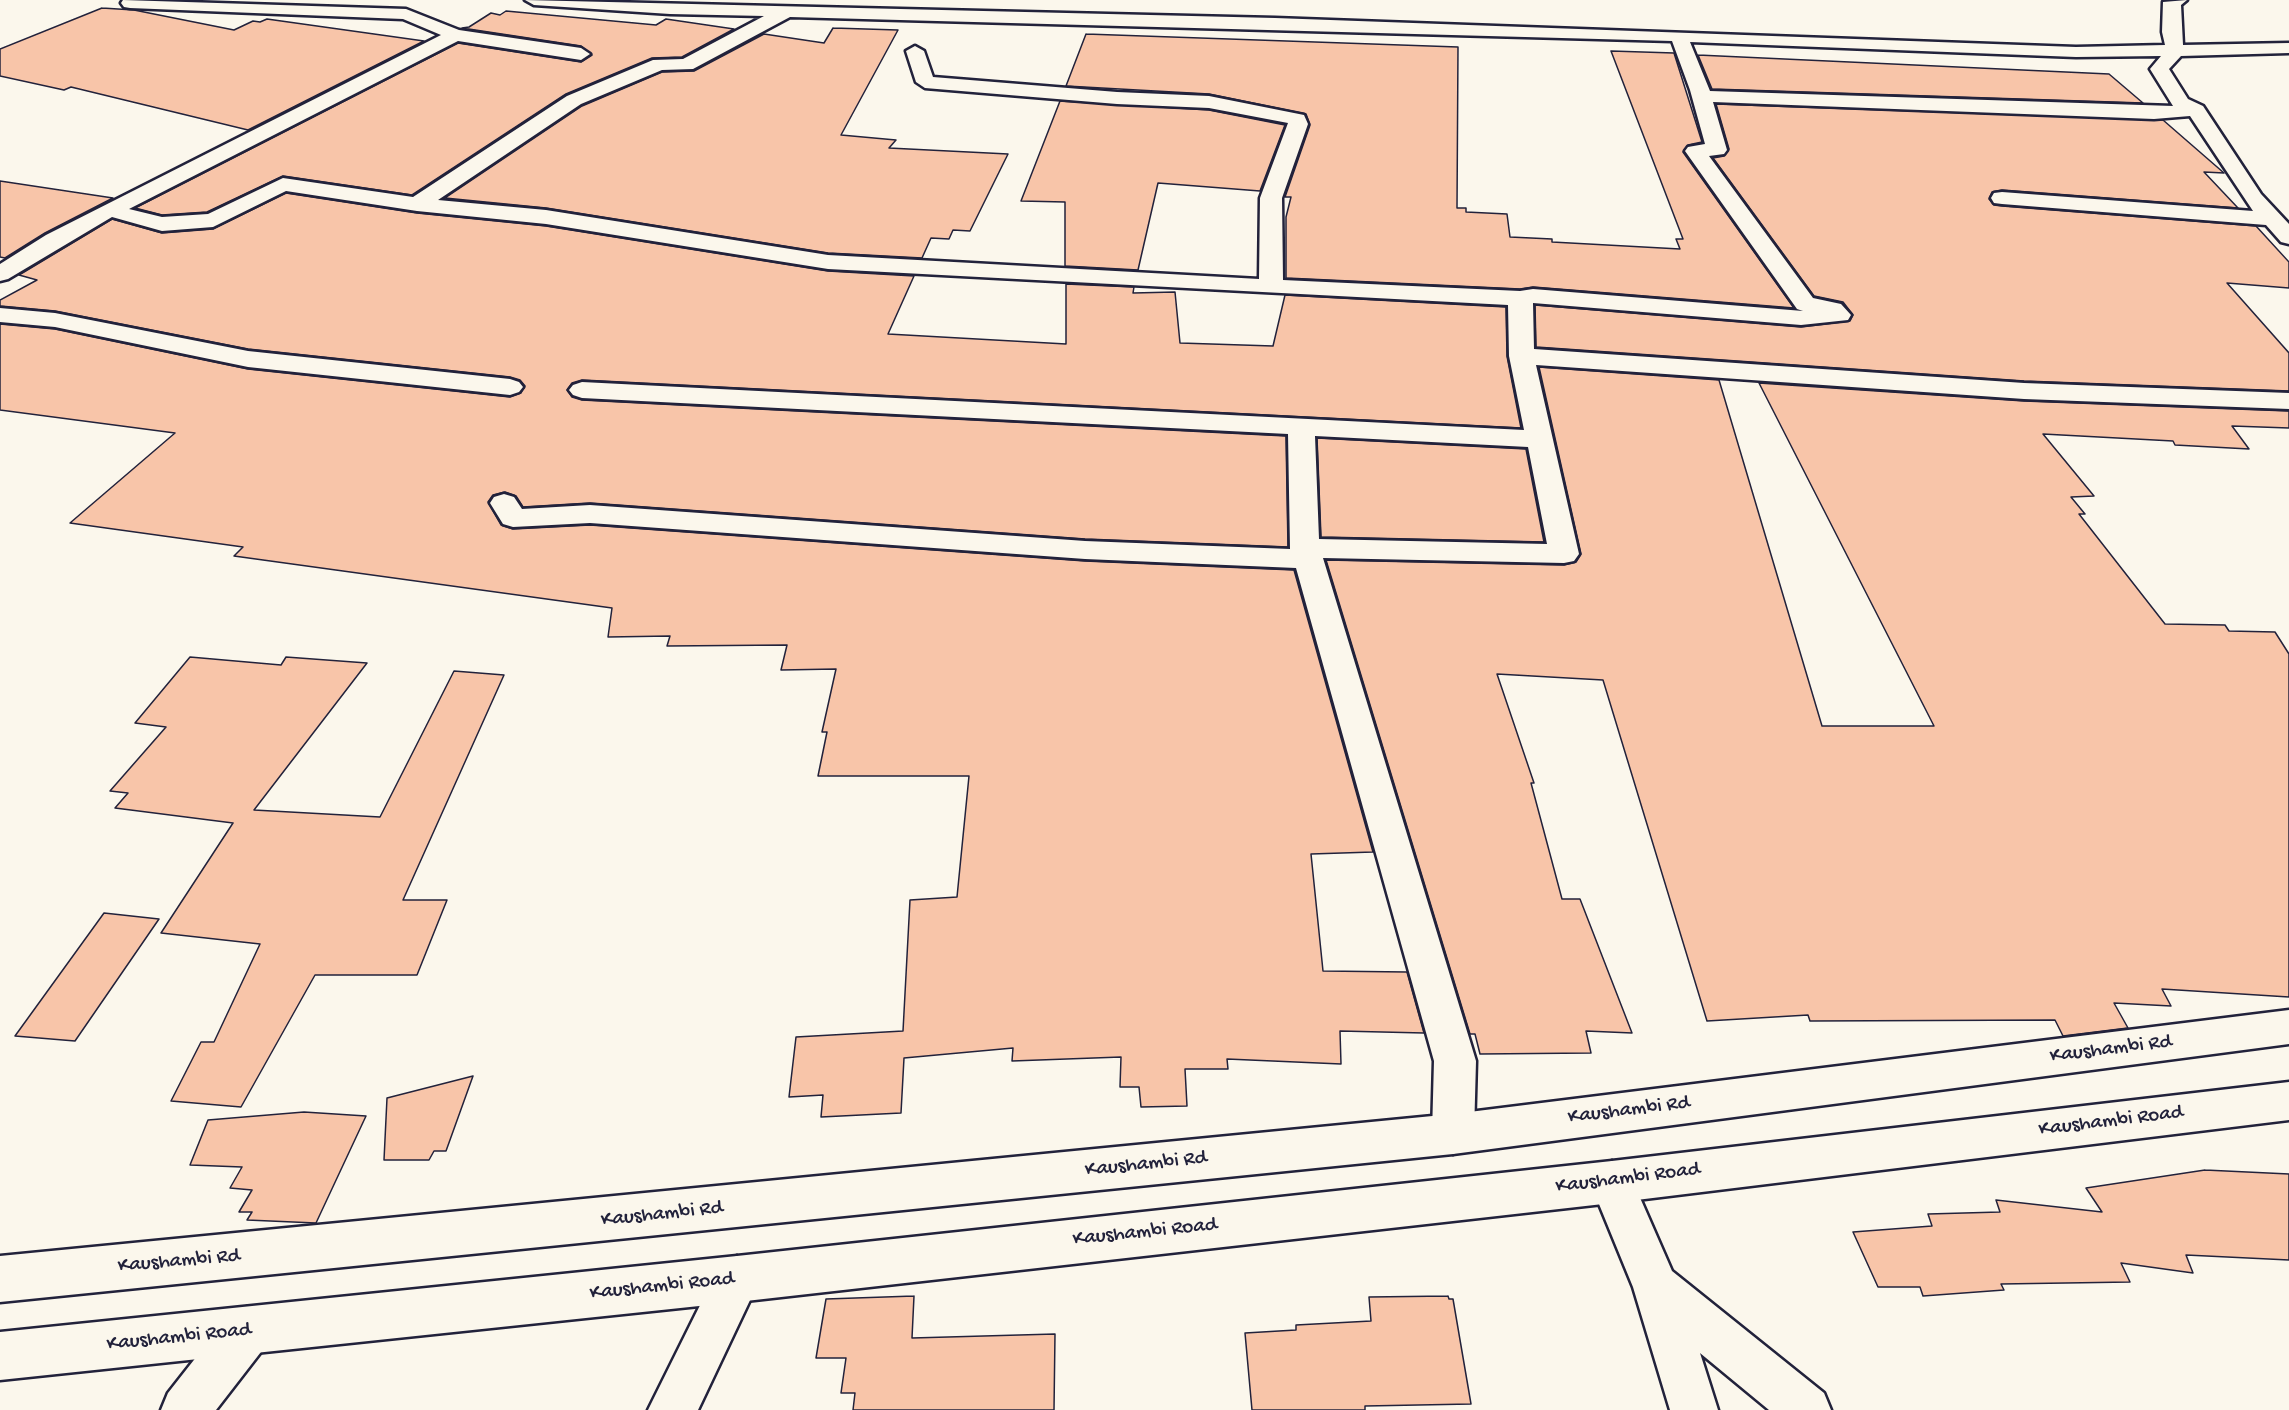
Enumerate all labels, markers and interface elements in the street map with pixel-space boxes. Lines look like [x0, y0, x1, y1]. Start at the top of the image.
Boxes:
street label: Kaushambi Rd [2049, 1030, 2173, 1070]
street label: Kaushambi Rd [1567, 1091, 1691, 1131]
street label: Kaushambi Road [2037, 1101, 2185, 1143]
street label: Kaushambi Rd [1084, 1146, 1208, 1184]
street label: Kaushambi Road [1554, 1158, 1702, 1200]
street label: Kaushambi Rd [600, 1196, 724, 1234]
street label: Kaushambi Road [1072, 1213, 1218, 1253]
street label: Kaushambi Rd [117, 1244, 241, 1280]
street label: Kaushambi Road [589, 1267, 735, 1307]
street label: Kaushambi Road [106, 1318, 252, 1358]

